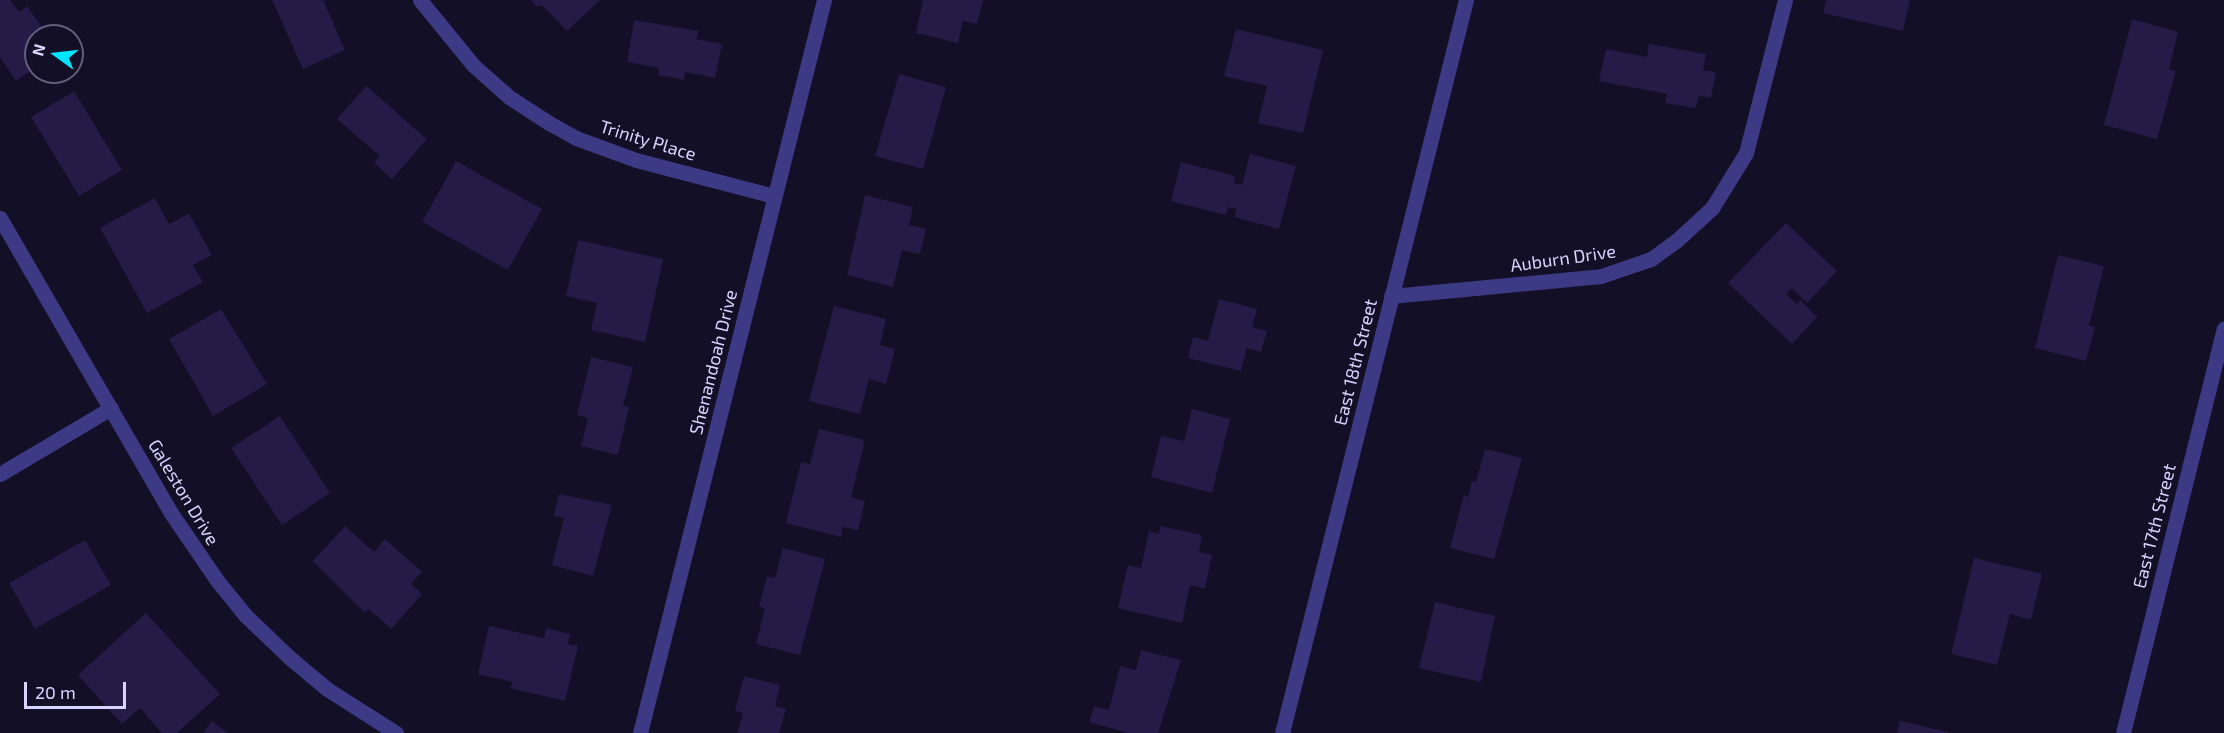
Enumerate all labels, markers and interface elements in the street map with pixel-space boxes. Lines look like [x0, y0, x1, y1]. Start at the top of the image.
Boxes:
north arrow [24, 24, 84, 84]
text: N [27, 42, 49, 58]
street label: Trinity Place [597, 115, 699, 165]
street label: Auburn Drive [1509, 240, 1617, 276]
street label: Shenandoah Drive [685, 287, 741, 437]
street label: East 18th Street [1329, 297, 1381, 427]
street label: Galeston Drive [144, 435, 224, 549]
street label: East 17th Street [2128, 461, 2180, 591]
scale bar [27, 670, 129, 708]
text: 20 m [35, 681, 76, 703]

